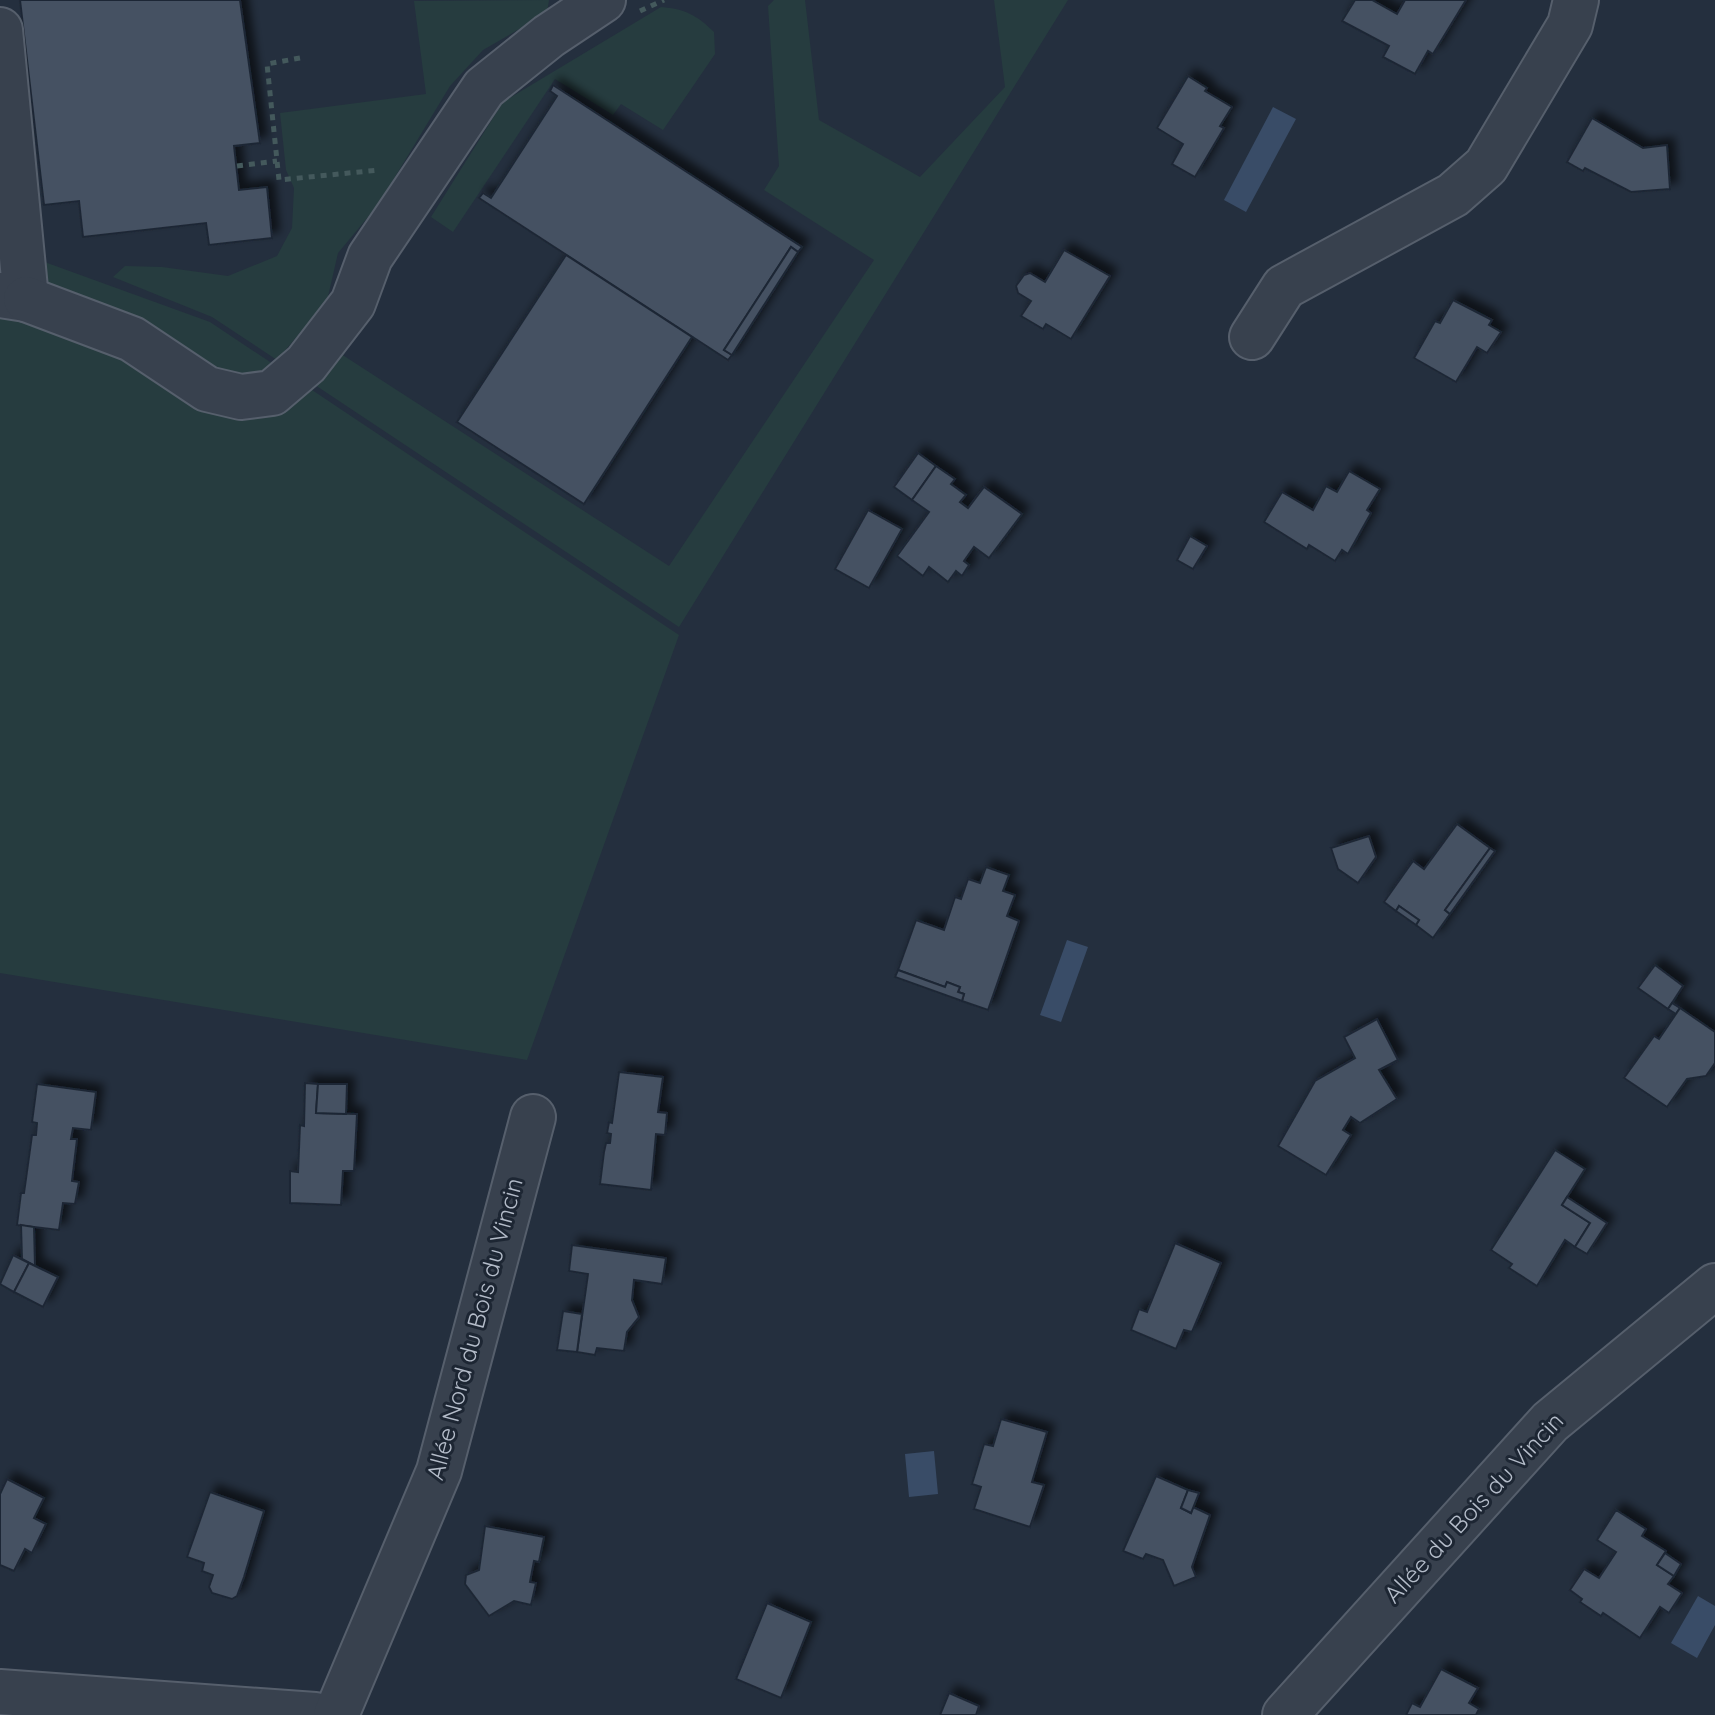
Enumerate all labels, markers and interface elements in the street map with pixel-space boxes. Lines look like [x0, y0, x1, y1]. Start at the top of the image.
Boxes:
street label: Allée Nord du Bois du Vincin [419, 1174, 529, 1483]
street label: Allée du Bois du Vincin [1377, 1406, 1569, 1609]

